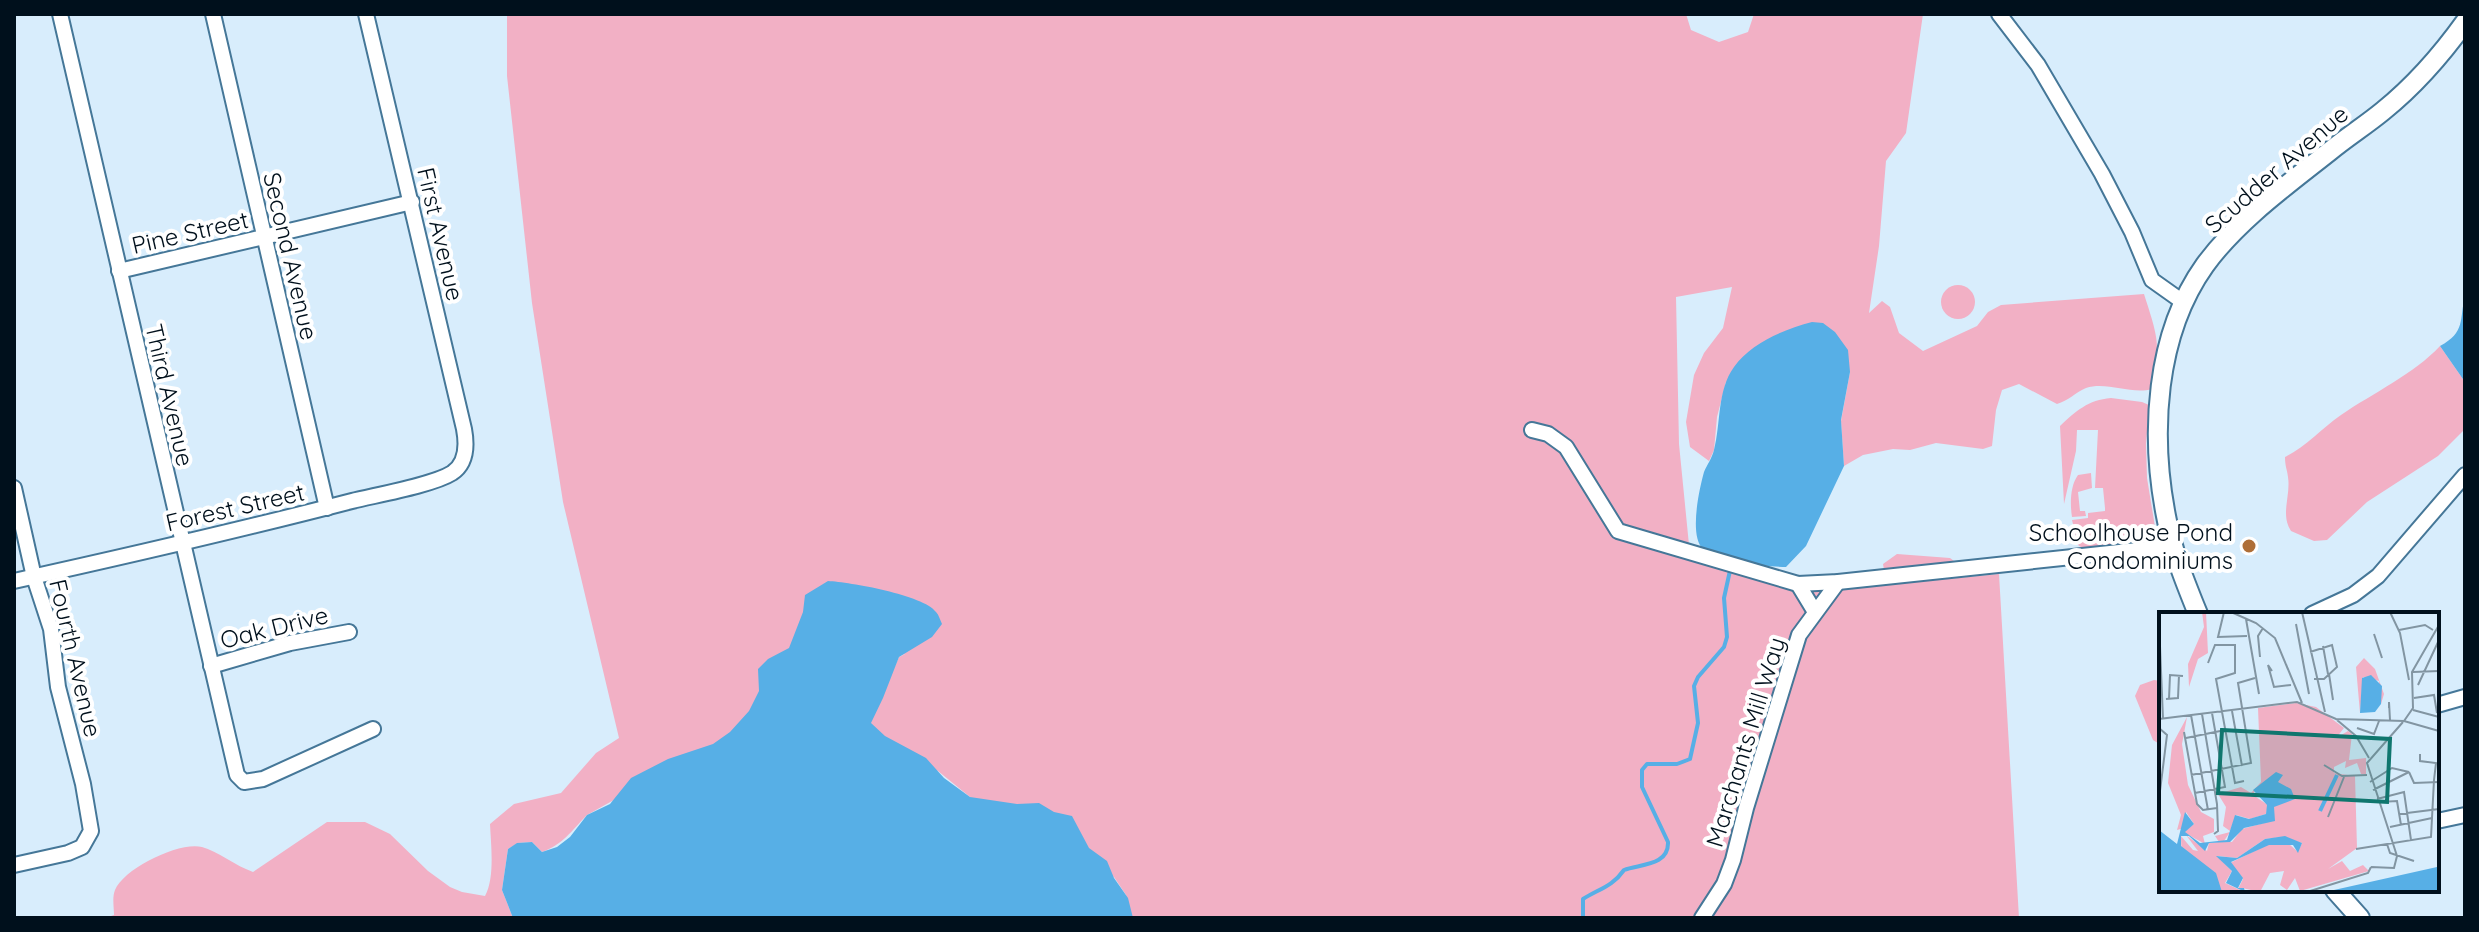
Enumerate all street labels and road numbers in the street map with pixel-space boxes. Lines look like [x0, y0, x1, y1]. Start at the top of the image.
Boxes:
street label: Scudder Avenue [2198, 99, 2354, 239]
street label: First Avenue [411, 164, 471, 304]
street label: Second Avenue [257, 169, 325, 343]
street label: Pine Street [129, 204, 251, 260]
street label: Third Avenue [139, 321, 201, 469]
street label: Forest Street [163, 476, 307, 538]
street label: Fourth Avenue [43, 576, 109, 740]
street label: Oak Drive [217, 599, 331, 655]
street label: Marchants Mill Way [1699, 634, 1791, 850]

